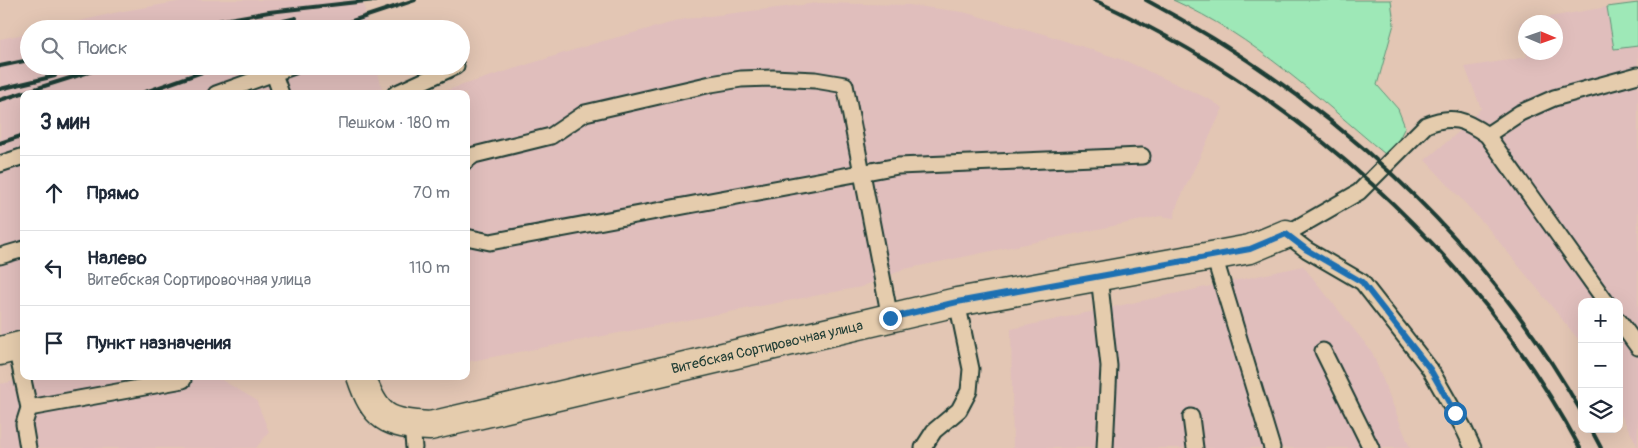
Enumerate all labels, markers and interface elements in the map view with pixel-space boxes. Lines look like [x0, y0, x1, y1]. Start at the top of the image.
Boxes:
north arrow [1518, 15, 1563, 60]
search box [20, 20, 470, 75]
icon: search [38, 34, 66, 62]
text: Поиск [78, 36, 128, 60]
text: 3 мин [40, 109, 90, 136]
text: Пешком · 180 m [339, 113, 450, 133]
icon: ahead [40, 179, 68, 207]
text: Прямо [87, 181, 139, 205]
text: 70 m [413, 183, 450, 203]
text: Налево [87, 246, 147, 270]
icon: left [40, 254, 68, 282]
text: 110 m [409, 258, 450, 278]
text: Витебская Сортировочная улица [87, 270, 311, 290]
map controls [1578, 298, 1623, 433]
button: + [1578, 298, 1623, 343]
route end [879, 307, 902, 330]
street label: Витебская Сортировочная улица [670, 317, 864, 377]
icon: arrive [40, 329, 68, 357]
text: Пункт назначения [87, 331, 231, 355]
button: − [1578, 343, 1623, 388]
button: layers [1578, 388, 1623, 433]
route start [1444, 402, 1467, 425]

